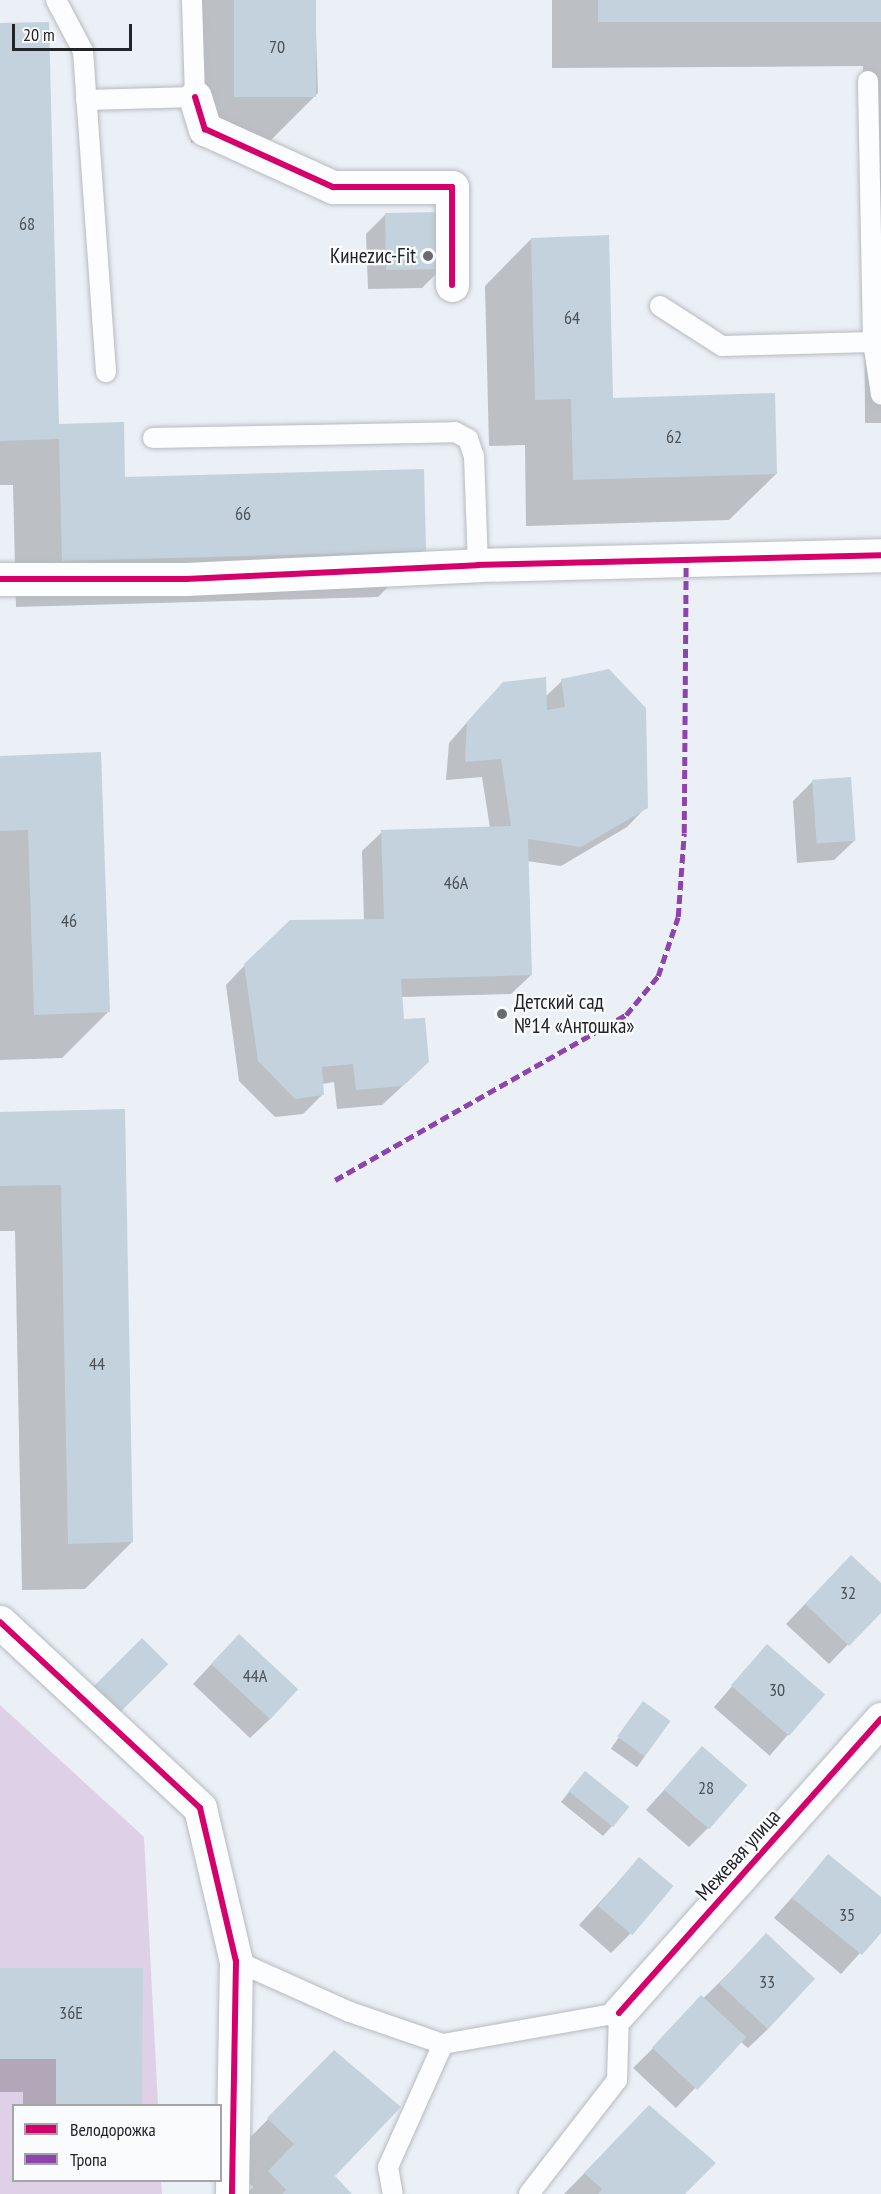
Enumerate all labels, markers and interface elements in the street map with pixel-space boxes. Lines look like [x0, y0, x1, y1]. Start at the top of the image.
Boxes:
scale bar [15, 12, 135, 50]
text: 20 m [23, 23, 55, 46]
house number: 70 [269, 36, 285, 58]
house number: 68 [19, 213, 35, 235]
place label: Кинеzис-Fit [330, 243, 416, 269]
marker: Кинеzис-Fit [421, 249, 435, 263]
house number: 64 [564, 307, 580, 329]
house number: 62 [666, 426, 682, 448]
house number: 66 [235, 503, 251, 525]
house number: 46А [444, 872, 468, 894]
house number: 46 [61, 910, 77, 932]
place label: Детский сад №14 «Антошка» [514, 989, 634, 1039]
marker: Детский сад №14 «Антошка» [495, 1007, 509, 1021]
house number: 44 [89, 1353, 105, 1375]
house number: 32 [840, 1582, 856, 1604]
house number: 44А [243, 1665, 267, 1687]
house number: 30 [769, 1679, 785, 1701]
house number: 28 [698, 1777, 714, 1799]
street label: Межевая улица [690, 1804, 786, 1906]
house number: 35 [839, 1904, 855, 1926]
house number: 33 [759, 1971, 775, 1993]
house number: 36Е [59, 2002, 83, 2024]
legend [12, 2104, 222, 2182]
text: Велодорожка [70, 2118, 156, 2141]
text: Тропа [70, 2148, 107, 2171]

